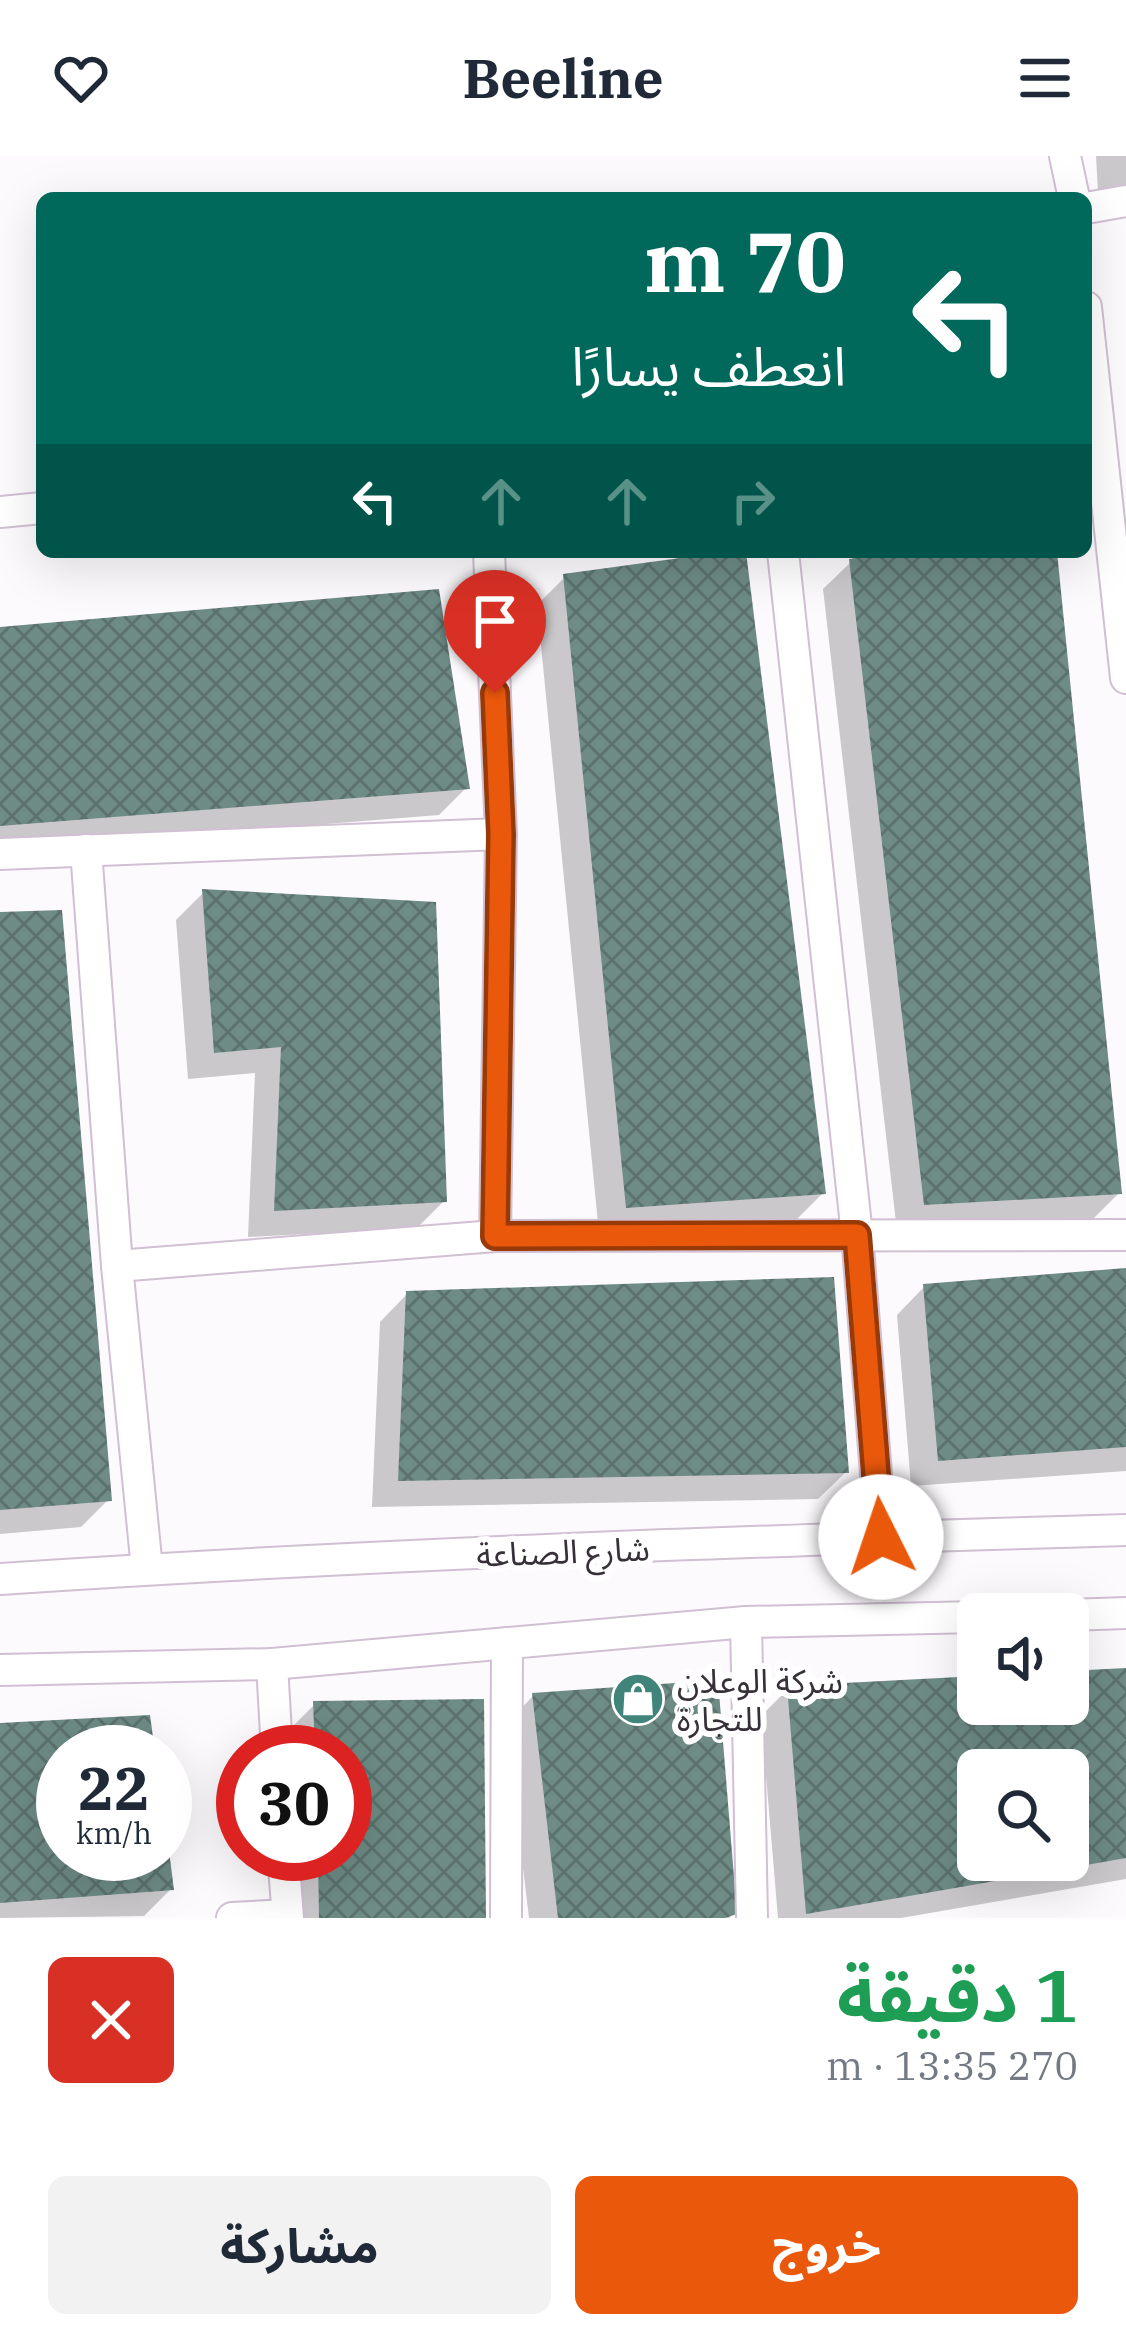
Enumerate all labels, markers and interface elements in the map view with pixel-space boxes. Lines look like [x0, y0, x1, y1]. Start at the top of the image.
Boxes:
text: Beeline [462, 43, 664, 113]
icon: heart [48, 45, 114, 111]
icon: menu [1012, 45, 1078, 111]
text: 70 m [644, 206, 846, 315]
icon: left [888, 240, 1044, 396]
text: انعطف يسارًا [571, 331, 846, 401]
icon: left [342, 468, 408, 534]
icon: ahead [468, 468, 534, 534]
icon: ahead [594, 468, 660, 534]
icon: right [720, 468, 786, 534]
pin [444, 570, 546, 693]
icon: arrive [462, 588, 528, 654]
position arrow [818, 1474, 944, 1600]
street label: شارع الصناعة [476, 1526, 650, 1580]
map controls [957, 1593, 1089, 1881]
button: sound [957, 1593, 1089, 1725]
place label: شركة الوعلان للتجارة [677, 1659, 843, 1740]
shop icon: شركة الوعلان للتجارة [610, 1671, 666, 1727]
speed limit sign: 30 [216, 1725, 372, 1881]
text: 22 [78, 1748, 150, 1827]
button: search [957, 1749, 1089, 1881]
text: km/h [76, 1813, 152, 1852]
text: 1 دقيقة [837, 1948, 1078, 2042]
button: close [48, 1957, 174, 2083]
text: 270 m · 13:35 [826, 2040, 1078, 2091]
button: مشاركة [48, 2176, 551, 2314]
button: خروج [575, 2176, 1078, 2314]

